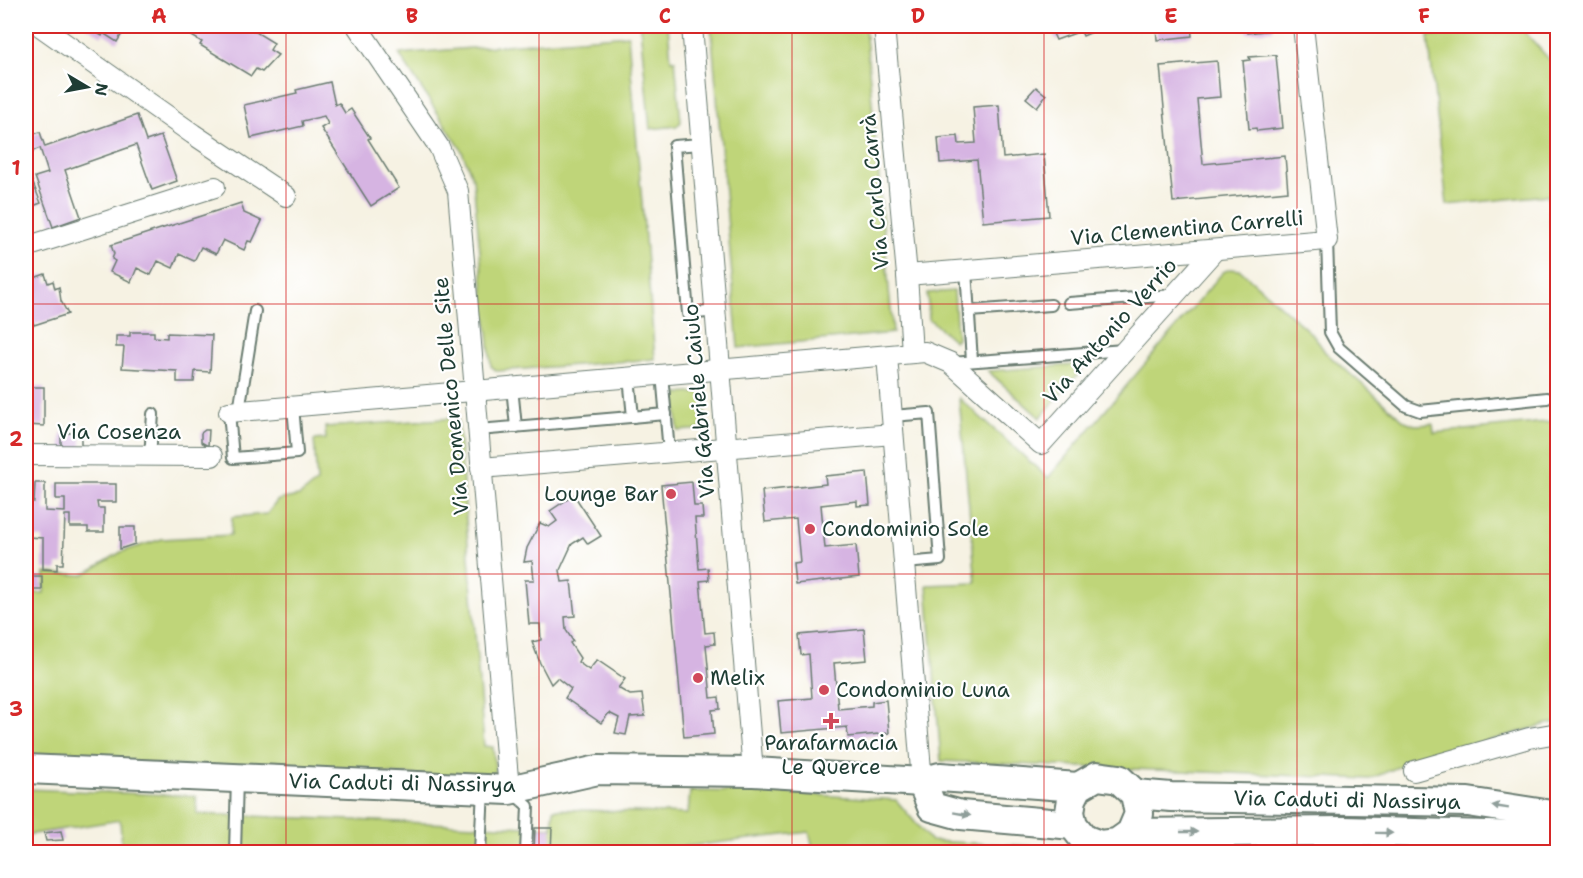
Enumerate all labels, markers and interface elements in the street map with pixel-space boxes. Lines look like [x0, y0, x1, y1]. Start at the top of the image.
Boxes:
text: A [151, 3, 167, 29]
text: B [406, 3, 418, 29]
text: C [659, 3, 671, 29]
text: D [911, 3, 925, 29]
text: E [1164, 3, 1178, 29]
text: F [1418, 3, 1430, 29]
north arrow [57, 57, 117, 117]
text: N [90, 81, 113, 98]
street label: Via Carlo Carrà [854, 113, 896, 271]
text: 1 [11, 155, 21, 181]
street label: Via Clementina Carrelli [1069, 204, 1305, 252]
street label: Via Antonio Verrio [1037, 252, 1183, 410]
street label: Via Domenico Delle Site [427, 276, 475, 516]
street label: Via Gabriele Caiulo [677, 303, 721, 499]
street label: Via Cosenza [57, 418, 181, 446]
text: 2 [9, 426, 23, 452]
place label: Lounge Bar [544, 480, 659, 508]
marker: Lounge Bar [664, 487, 678, 501]
place label: Condominio Sole [822, 515, 989, 543]
marker: Condominio Sole [803, 522, 817, 536]
place label: Melix [710, 664, 765, 692]
marker: Melix [691, 671, 705, 685]
place label: Condominio Luna [836, 676, 1010, 704]
marker: Condominio Luna [817, 683, 831, 697]
text: 3 [9, 696, 23, 722]
marker: Parafarmacia Le Querce [824, 714, 838, 728]
place label: Parafarmacia Le Querce [764, 729, 898, 781]
street label: Via Caduti di Nassirya [288, 767, 516, 799]
street label: Via Caduti di Nassirya [1233, 784, 1461, 816]
one-way arrow [1490, 803, 1509, 812]
one-way arrow [953, 810, 972, 819]
one-way arrow [1180, 827, 1199, 837]
one-way arrow [1375, 828, 1394, 837]

